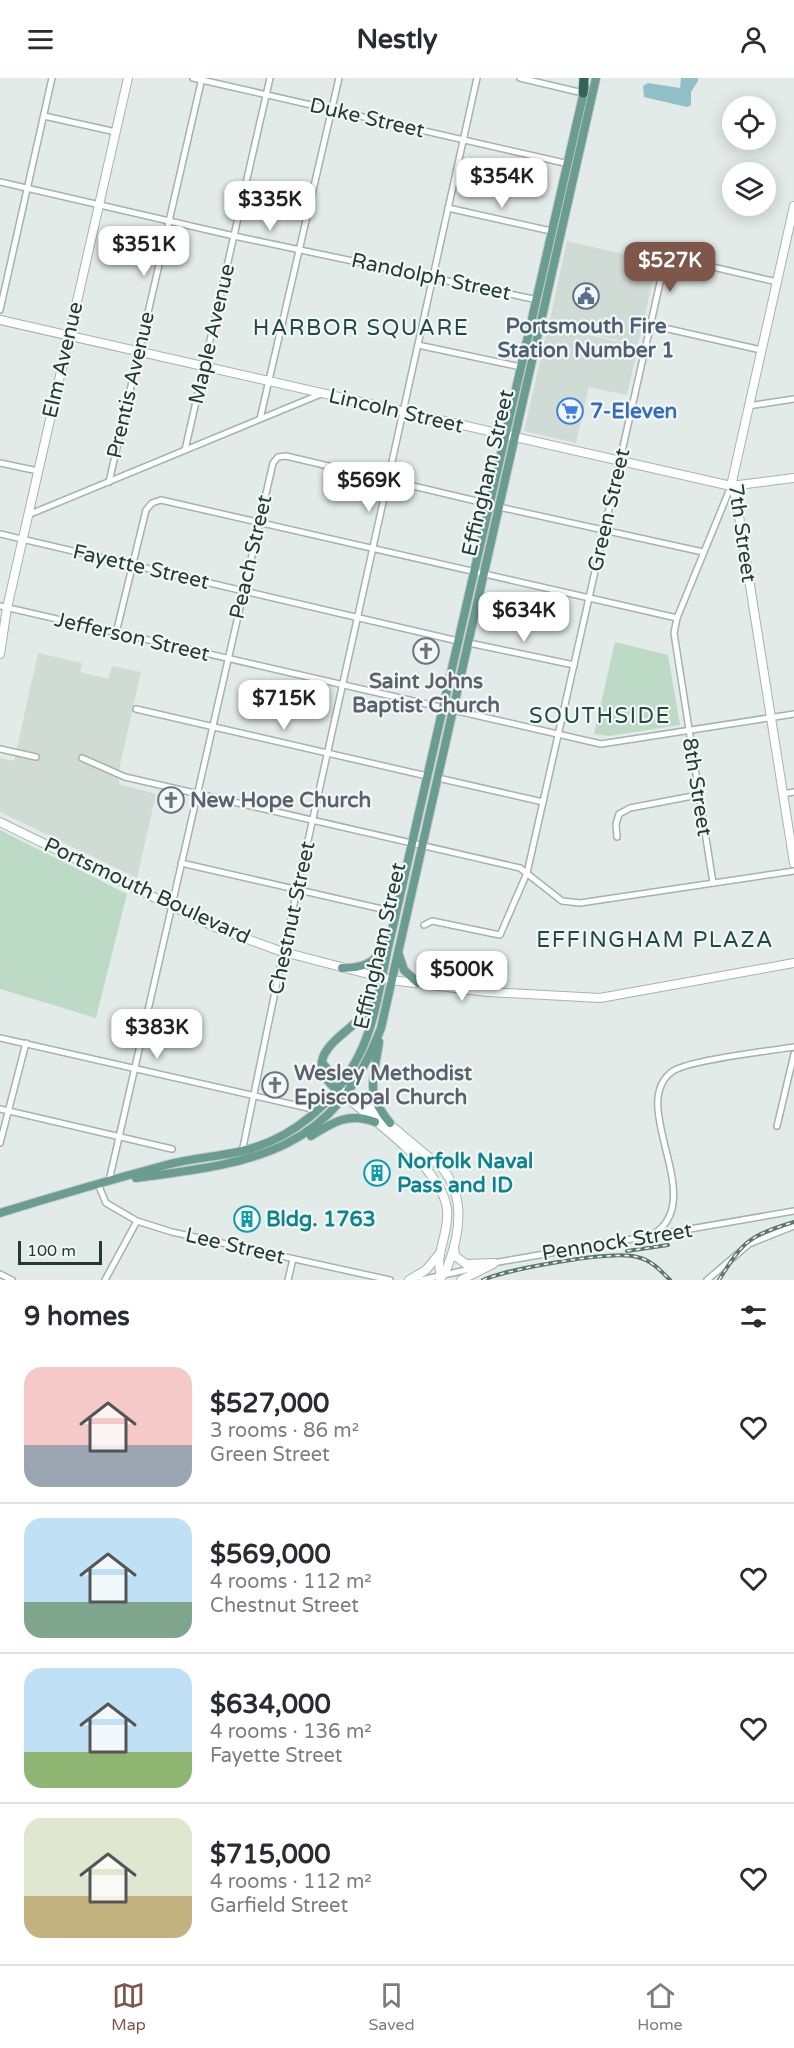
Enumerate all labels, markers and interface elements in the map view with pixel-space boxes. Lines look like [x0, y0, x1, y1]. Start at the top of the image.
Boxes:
icon: menu [24, 23, 57, 56]
text: Nestly [357, 23, 437, 56]
icon: person [737, 23, 770, 56]
street label: Duke Street [307, 93, 427, 143]
map controls [722, 96, 776, 216]
button: locate [722, 96, 776, 150]
pin: $354K [460, 158, 544, 209]
button: layers [722, 162, 776, 216]
text: $354K [470, 165, 534, 189]
pin: $335K [228, 181, 312, 232]
text: $335K [238, 188, 302, 212]
pin: $351K [102, 226, 186, 277]
text: $351K [112, 233, 176, 257]
pin: $527K [628, 242, 712, 293]
street label: Randolph Street [349, 248, 513, 306]
text: $527K [638, 249, 702, 273]
street label: Maple Avenue [184, 261, 240, 407]
public building icon: Portsmouth Fire Station Number 1 [571, 281, 601, 311]
street label: Elm Avenue [37, 299, 89, 421]
street label: Prentis Avenue [102, 309, 160, 461]
place label: Portsmouth Fire Station Number 1 [498, 314, 674, 363]
district label: HARBOR SQUARE [253, 315, 469, 341]
street label: Lincoln Street [326, 383, 466, 439]
street label: Effingham Street [457, 387, 519, 559]
supermarket icon: 7-Eleven [555, 396, 585, 426]
place label: 7-Eleven [590, 399, 677, 424]
street label: Green Street [583, 446, 635, 574]
pin: $569K [327, 462, 411, 513]
text: $569K [337, 469, 401, 493]
street label: 7th Street [723, 482, 761, 584]
street label: Peach Street [225, 492, 277, 622]
street label: Fayette Street [70, 539, 212, 595]
pin: $634K [482, 592, 566, 643]
text: $634K [492, 599, 556, 623]
street label: Jefferson Street [52, 607, 212, 667]
church icon: Saint Johns Baptist Church [411, 636, 441, 666]
place label: Saint Johns Baptist Church [352, 669, 500, 718]
pin: $715K [242, 680, 326, 731]
text: $715K [252, 687, 316, 711]
district label: SOUTHSIDE [529, 703, 671, 729]
street label: 8th Street [677, 736, 717, 838]
church icon: New Hope Church [156, 785, 186, 815]
place label: New Hope Church [190, 788, 371, 813]
street label: Portsmouth Boulevard [40, 832, 254, 950]
street label: Chestnut Street [264, 839, 320, 997]
street label: Effingham Street [349, 860, 411, 1032]
district label: EFFINGHAM PLAZA [536, 927, 774, 953]
pin: $500K [420, 951, 504, 1002]
text: $500K [430, 958, 494, 982]
pin: $383K [115, 1009, 199, 1060]
text: $383K [125, 1016, 189, 1040]
place label: Wesley Methodist Episcopal Church [294, 1061, 472, 1110]
church icon: Wesley Methodist Episcopal Church [260, 1070, 290, 1100]
place label: Norfolk Naval Pass and ID [397, 1149, 533, 1198]
building icon: Norfolk Naval Pass and ID [362, 1158, 392, 1188]
building icon: Bldg. 1763 [232, 1204, 262, 1234]
place label: Bldg. 1763 [266, 1207, 376, 1232]
street label: Pennock Street [540, 1218, 694, 1266]
street label: Lee Street [183, 1222, 287, 1270]
scale bar [18, 1238, 102, 1266]
text: 100 m [27, 1241, 76, 1261]
icon: filters [737, 1300, 770, 1333]
text: 9 homes [24, 1301, 130, 1332]
text: $527,000 [210, 1388, 329, 1419]
icon: home [72, 1391, 144, 1463]
icon: heart [737, 1411, 770, 1444]
text: 3 rooms · 86 m² [210, 1419, 359, 1443]
text: Green Street [210, 1443, 330, 1467]
text: $569,000 [210, 1539, 331, 1570]
icon: home [72, 1542, 144, 1614]
icon: heart [737, 1562, 770, 1595]
text: 4 rooms · 112 m² [210, 1570, 372, 1594]
text: Chestnut Street [210, 1594, 359, 1618]
text: $634,000 [210, 1689, 331, 1720]
icon: home [72, 1692, 144, 1764]
icon: heart [737, 1712, 770, 1745]
text: 4 rooms · 136 m² [210, 1720, 372, 1744]
text: Fayette Street [210, 1744, 342, 1768]
text: $715,000 [210, 1839, 330, 1870]
icon: home [72, 1842, 144, 1914]
icon: heart [737, 1862, 770, 1895]
text: 4 rooms · 112 m² [210, 1870, 372, 1894]
text: Garfield Street [210, 1894, 348, 1918]
tab: Map [111, 1979, 146, 2035]
tab: Saved [368, 1979, 415, 2035]
tab: Home [637, 1979, 683, 2035]

